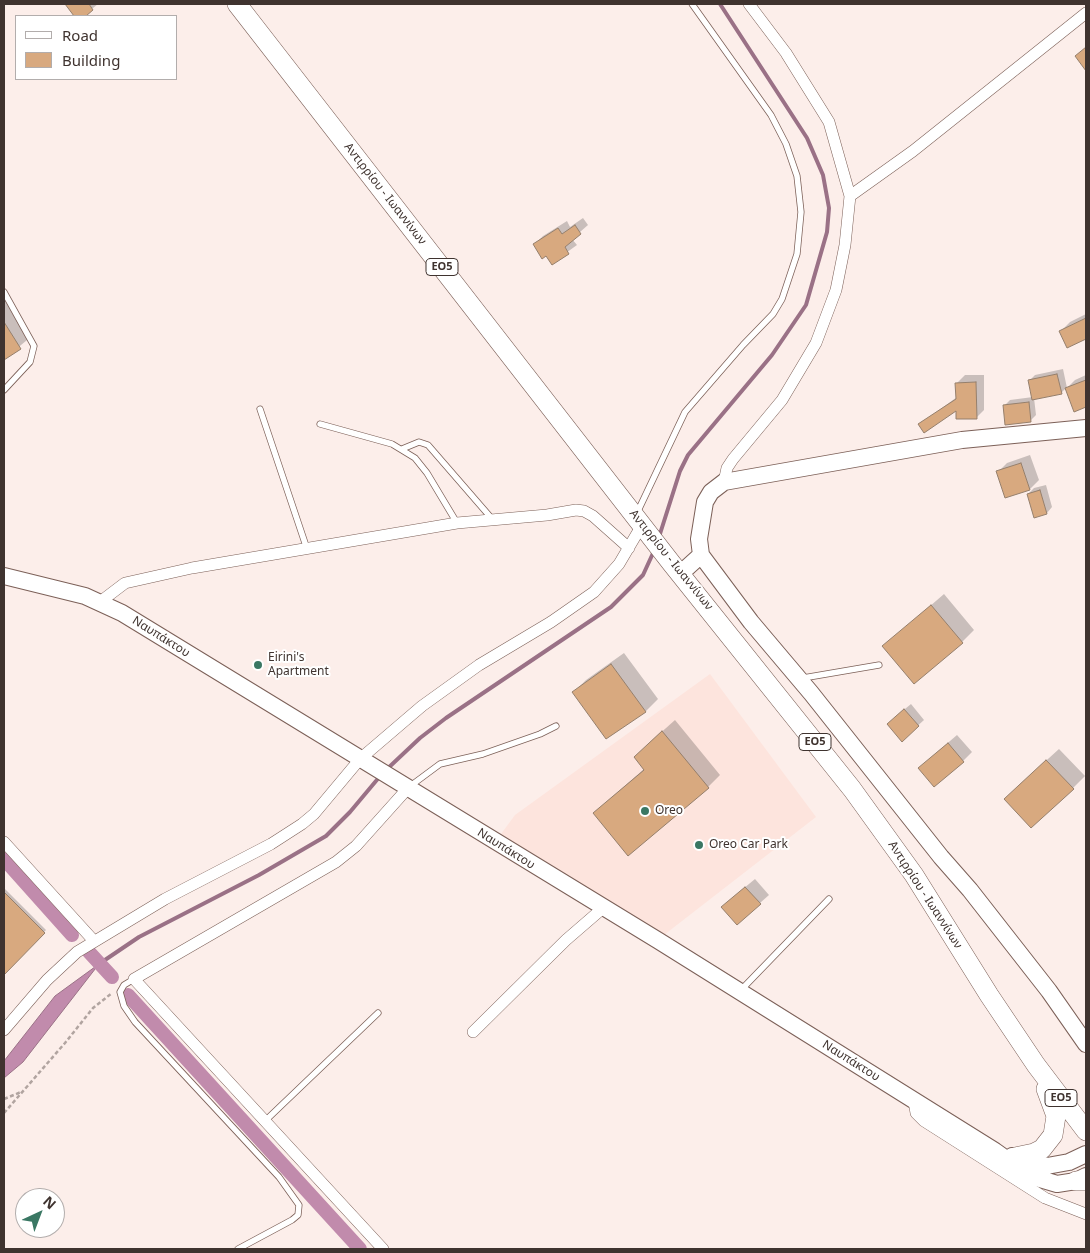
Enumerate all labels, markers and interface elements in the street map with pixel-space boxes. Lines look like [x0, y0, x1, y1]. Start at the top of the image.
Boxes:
legend [15, 15, 178, 80]
text: Road [62, 25, 98, 45]
text: Building [62, 50, 120, 70]
street label: Αντιρρίου - Ιωαννίνων [341, 140, 429, 248]
road number: ΕΟ5 [426, 258, 458, 276]
street label: Αντιρρίου - Ιωαννίνων [626, 507, 716, 613]
street label: Ναυπάκτου [130, 614, 192, 660]
place label: Eirini's Apartment [268, 651, 329, 679]
marker: Eirini's Apartment [252, 659, 264, 671]
road number: ΕΟ5 [799, 734, 831, 750]
place label: Oreo [655, 804, 683, 818]
marker: Oreo [639, 805, 651, 817]
street label: Ναυπάκτου [475, 826, 537, 872]
place label: Oreo Car Park [709, 838, 788, 852]
marker: Oreo Car Park [693, 839, 705, 851]
street label: Αντιρρίου - Ιωαννίνων [885, 839, 965, 951]
street label: Ναυπάκτου [820, 1038, 882, 1084]
road number: ΕΟ5 [1045, 1090, 1077, 1106]
north arrow [15, 1188, 65, 1238]
text: N [39, 1192, 61, 1213]

